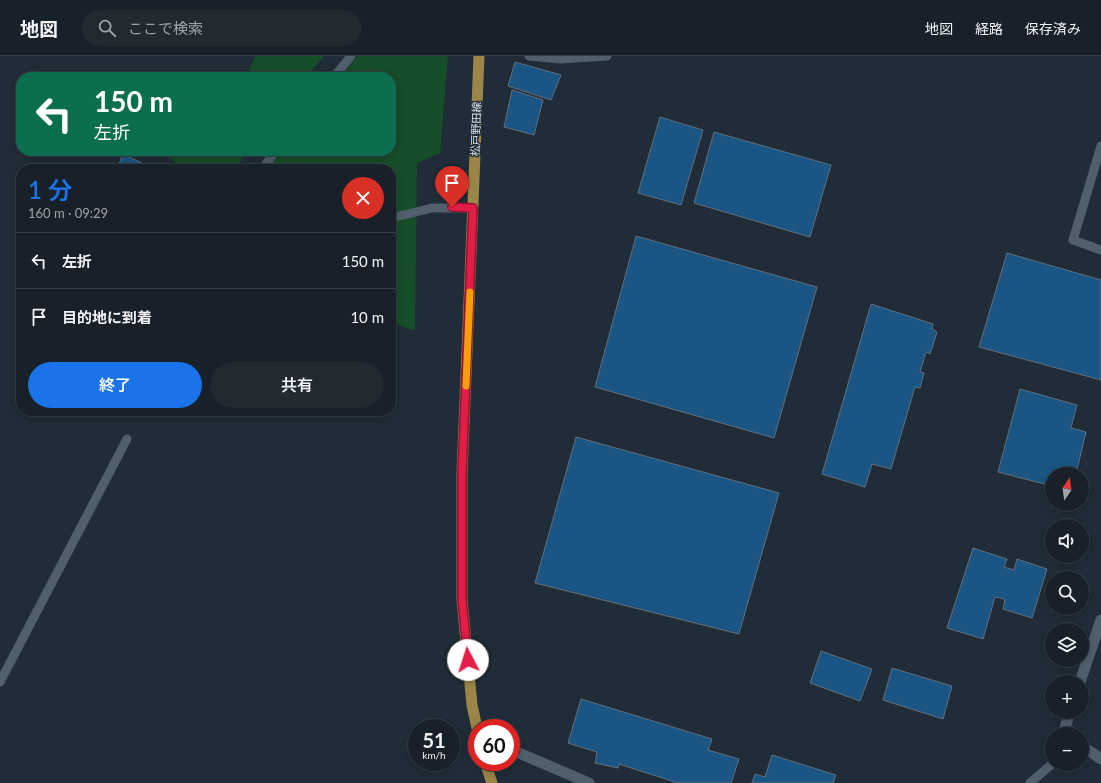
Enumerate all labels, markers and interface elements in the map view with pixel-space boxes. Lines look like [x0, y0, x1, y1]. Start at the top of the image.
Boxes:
search box [82, 10, 362, 46]
text: 地図 [20, 17, 58, 40]
icon: search [96, 17, 118, 39]
text: ここで検索 [128, 19, 203, 37]
text: 地図 [925, 20, 953, 37]
text: 経路 [975, 20, 1003, 37]
text: 保存済み [1025, 20, 1081, 37]
text: 150 m [94, 84, 173, 118]
icon: left [28, 88, 80, 140]
street label: 松戸野田線 [468, 101, 483, 157]
text: 左折 [94, 121, 130, 143]
pin [435, 166, 469, 207]
icon: arrive [441, 172, 463, 194]
text: 1 分 [28, 175, 72, 204]
button: close [342, 177, 384, 219]
text: 160 m · 09:29 [28, 205, 108, 221]
icon: left [28, 250, 50, 272]
text: 左折 [62, 252, 92, 270]
text: 150 m [342, 252, 384, 270]
icon: arrive [28, 306, 50, 328]
text: 目的地に到着 [62, 308, 152, 326]
text: 10 m [350, 308, 384, 326]
button: 終了 [28, 362, 202, 408]
button: 共有 [210, 362, 384, 408]
north arrow [1045, 467, 1089, 511]
map controls [1045, 467, 1089, 771]
button: sound [1045, 519, 1089, 563]
button: search [1045, 571, 1089, 615]
button: layers [1045, 623, 1089, 667]
position arrow [447, 639, 489, 681]
button: + [1045, 675, 1089, 719]
speed limit sign: 60 [468, 719, 520, 771]
button: − [1045, 727, 1089, 771]
text: 51 [422, 728, 446, 752]
text: km/h [422, 749, 446, 761]

